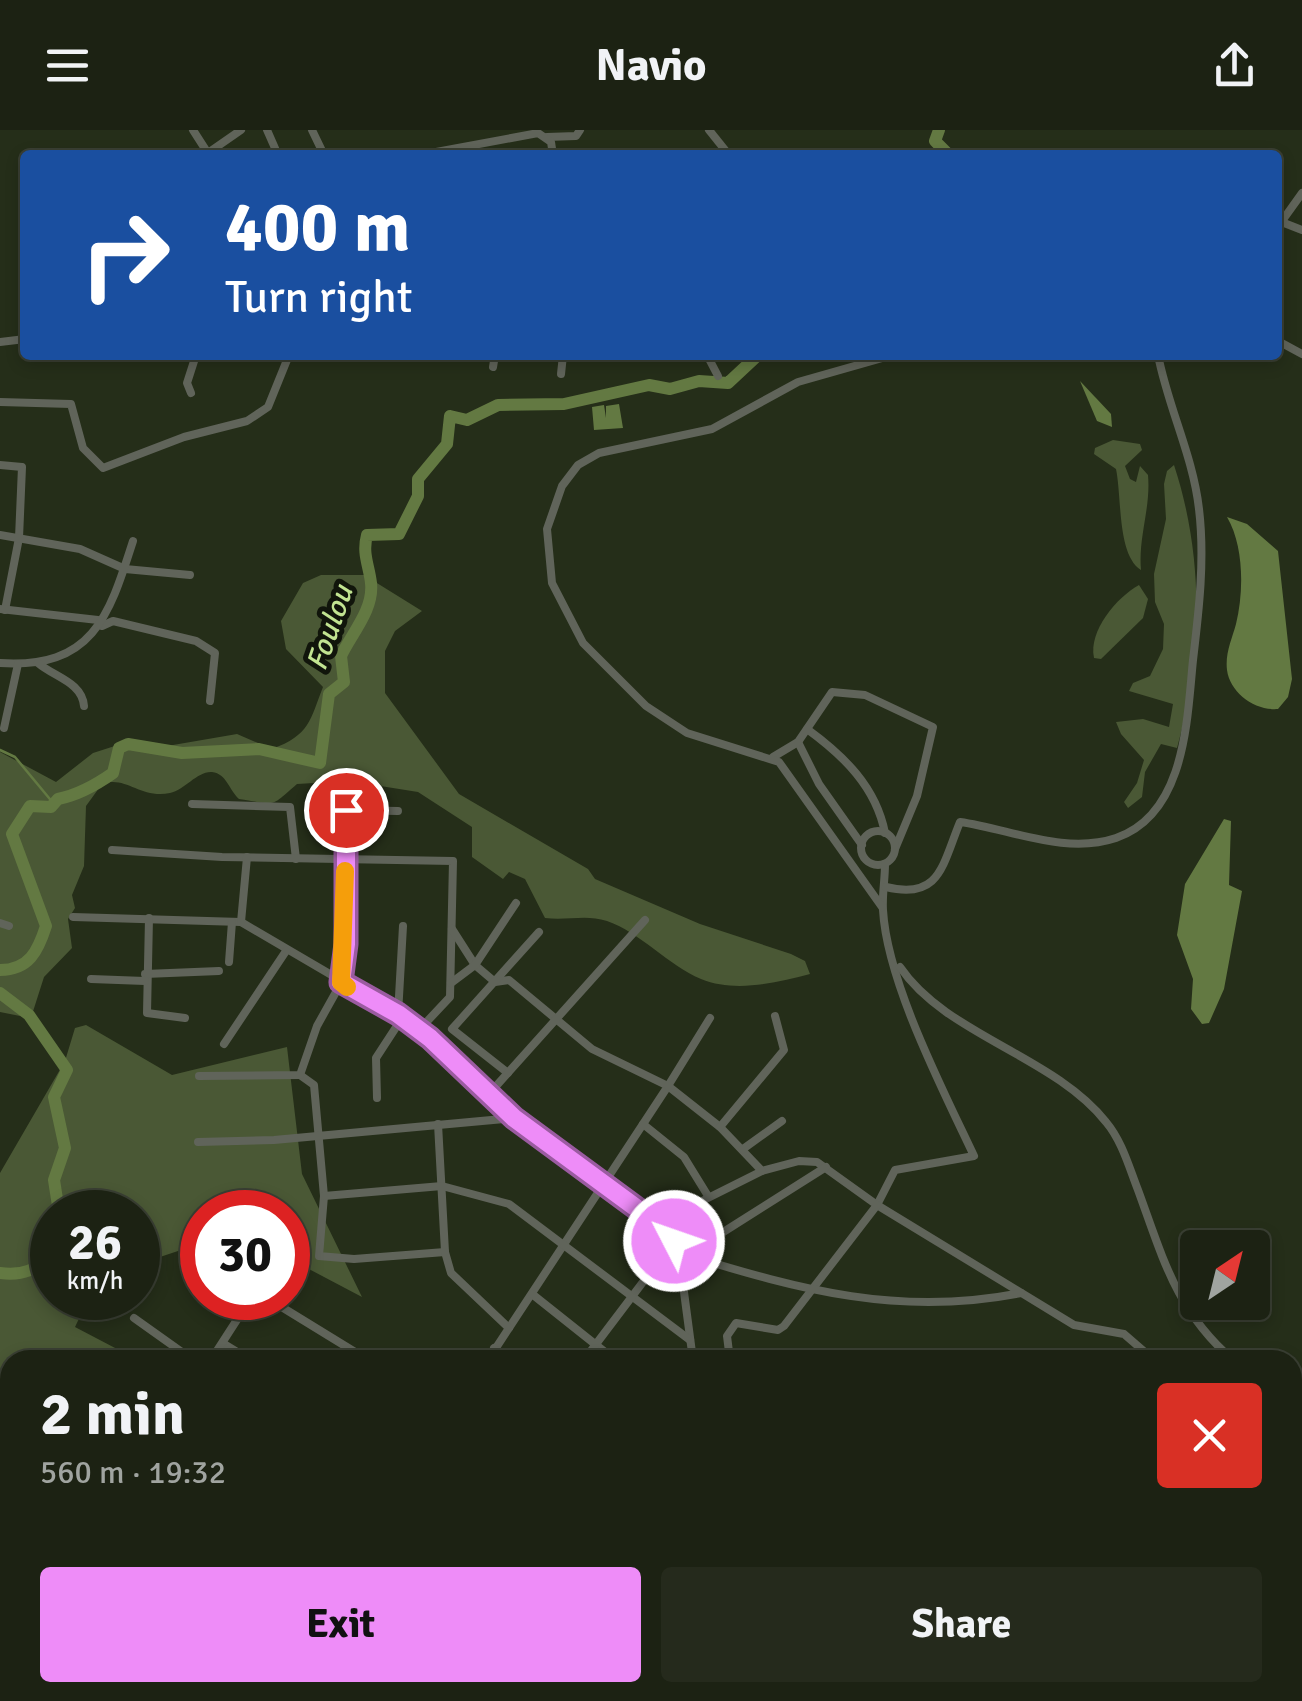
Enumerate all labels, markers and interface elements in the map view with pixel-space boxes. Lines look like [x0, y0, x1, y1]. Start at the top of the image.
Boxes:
icon: menu [40, 38, 95, 93]
text: Navio [595, 38, 707, 93]
icon: share [1207, 38, 1262, 93]
text: 400 m [225, 184, 410, 270]
icon: right [60, 190, 190, 320]
text: Turn right [225, 270, 413, 325]
water label: Foulou [298, 579, 362, 675]
pin [304, 768, 389, 853]
icon: arrive [319, 783, 374, 838]
position arrow [622, 1189, 726, 1293]
speed limit sign: 30 [180, 1190, 310, 1320]
text: 26 [68, 1212, 122, 1274]
north arrow [1180, 1230, 1270, 1320]
map controls [1180, 1230, 1270, 1320]
text: km/h [67, 1265, 123, 1296]
text: 2 min [40, 1378, 185, 1452]
button: close [1157, 1383, 1262, 1488]
text: 560 m · 19:32 [40, 1453, 226, 1492]
button: Exit [40, 1567, 641, 1682]
button: Share [661, 1567, 1262, 1682]

